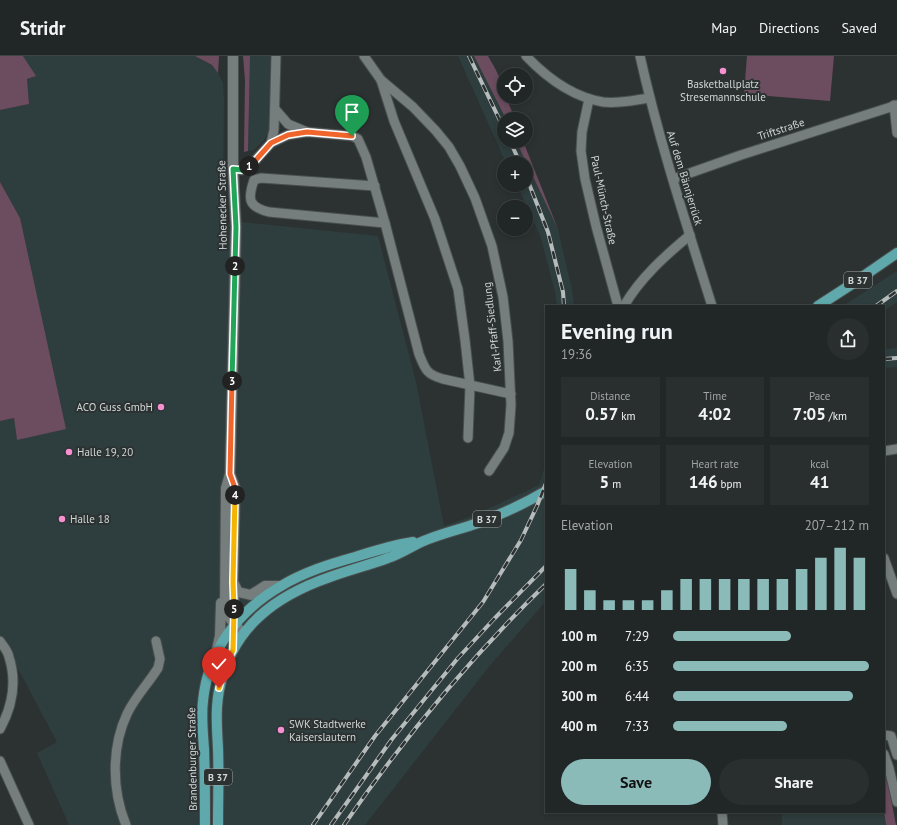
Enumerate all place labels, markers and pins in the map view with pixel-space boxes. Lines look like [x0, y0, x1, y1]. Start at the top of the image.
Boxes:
marker: Basketballplatz Stresemannschule [718, 66, 728, 76]
place label: Basketballplatz Stresemannschule [680, 77, 766, 104]
pin [335, 95, 369, 136]
pin: 1 [239, 156, 259, 176]
pin: 2 [225, 256, 245, 276]
pin: 3 [222, 371, 242, 391]
place label: ACO Guss GmbH [77, 400, 153, 414]
marker: ACO Guss GmbH [156, 402, 166, 412]
place label: Halle 19, 20 [77, 445, 133, 459]
marker: Halle 19, 20 [64, 447, 74, 457]
pin: 4 [225, 485, 245, 505]
place label: Halle 18 [70, 512, 110, 526]
marker: Halle 18 [57, 514, 67, 524]
pin: 5 [224, 599, 244, 619]
pin [202, 647, 236, 688]
place label: SWK Stadtwerke Kaiserslautern [289, 717, 366, 744]
marker: SWK Stadtwerke Kaiserslautern [276, 725, 286, 735]

